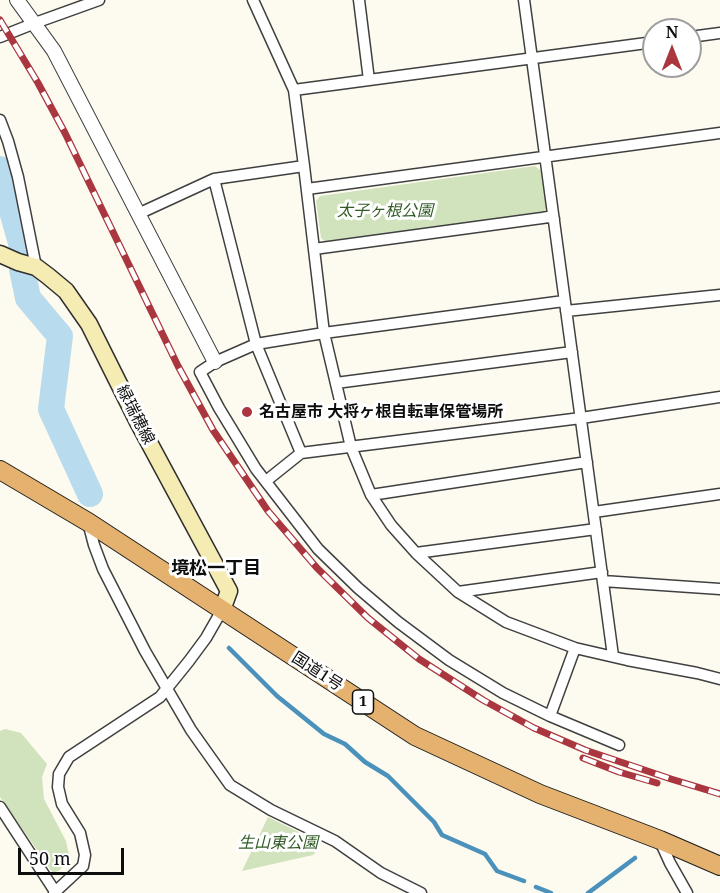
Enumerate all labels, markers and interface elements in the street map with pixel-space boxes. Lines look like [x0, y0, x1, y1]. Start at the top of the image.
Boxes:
north arrow [642, 18, 702, 78]
text: N [666, 21, 678, 43]
park label: 太子ヶ根公園 [337, 201, 433, 221]
street label: 緑瑞穂線 [112, 382, 158, 448]
place label: 名古屋市 大将ヶ根自転車保管場所 [259, 402, 503, 422]
marker: 名古屋市 大将ヶ根自転車保管場所 [240, 405, 254, 419]
district label: 境松一丁目 [171, 558, 261, 580]
street label: 国道1号 [288, 648, 346, 696]
road number: 1 [352, 690, 374, 714]
park label: 生山東公園 [238, 833, 318, 853]
scale bar [21, 836, 128, 874]
text: 50 m [29, 846, 71, 870]

